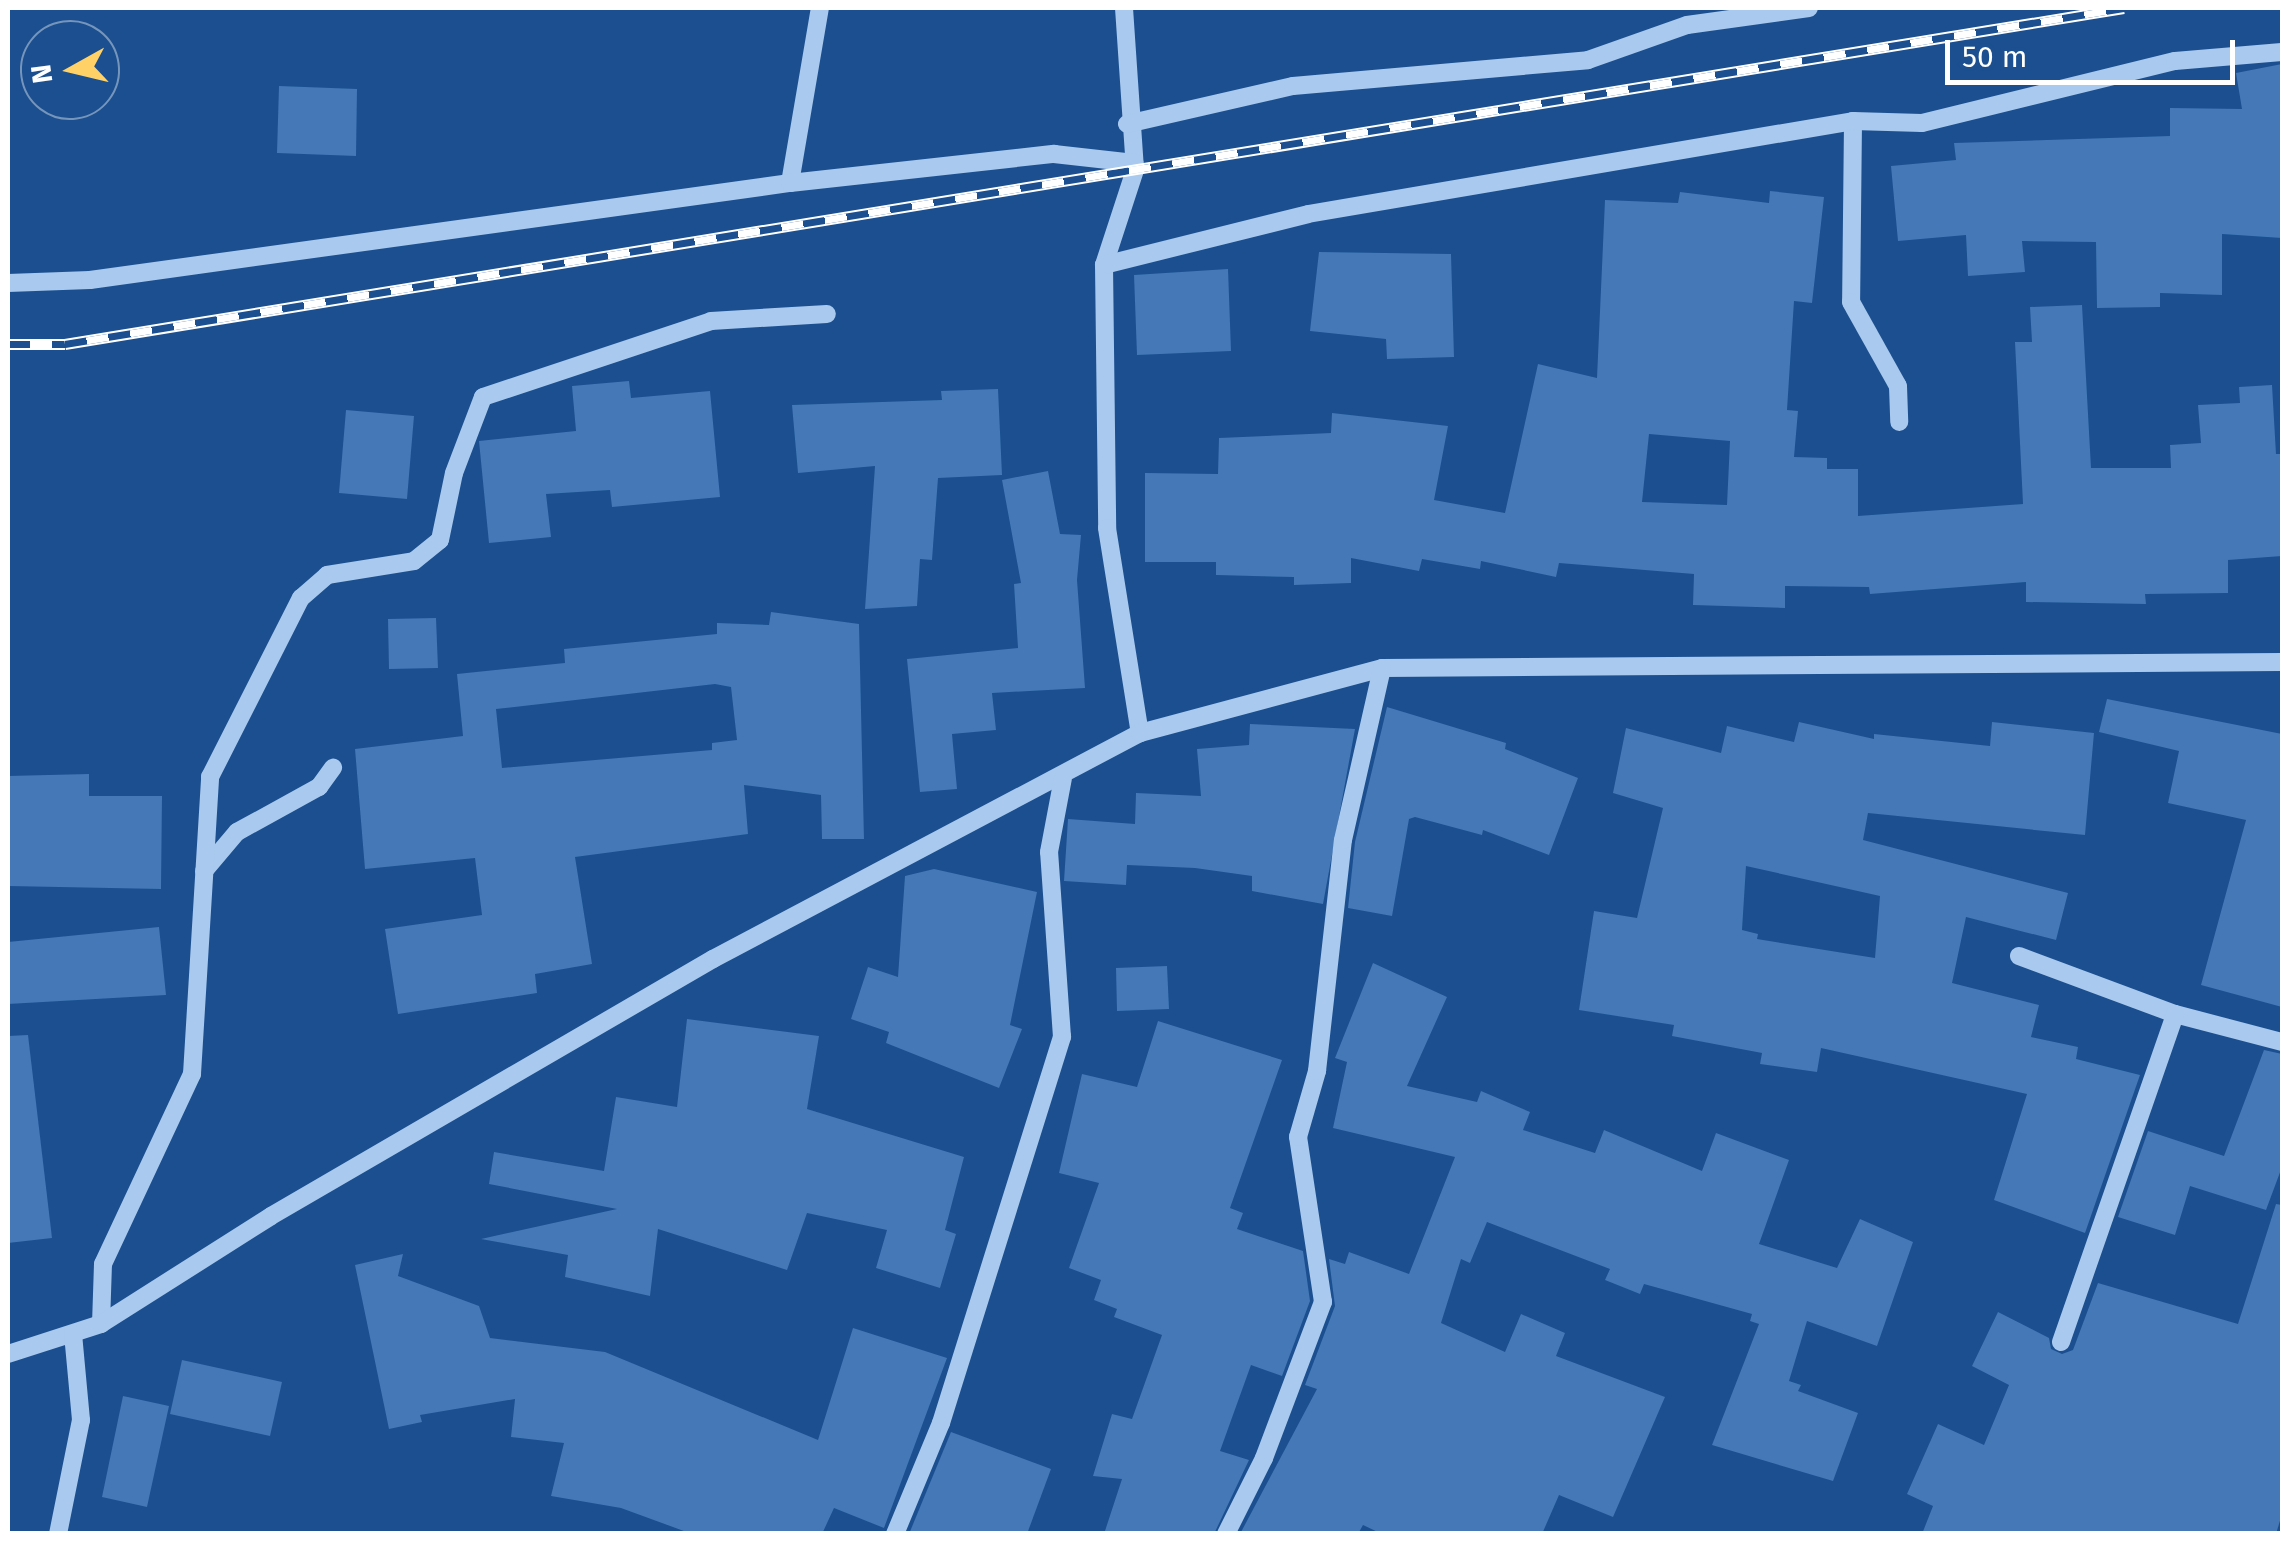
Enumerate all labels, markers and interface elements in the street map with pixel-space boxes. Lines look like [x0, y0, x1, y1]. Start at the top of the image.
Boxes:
north arrow [20, 20, 120, 120]
scale bar [1950, 20, 2240, 82]
text: 50 m [1962, 39, 2027, 75]
text: N [24, 62, 59, 85]

